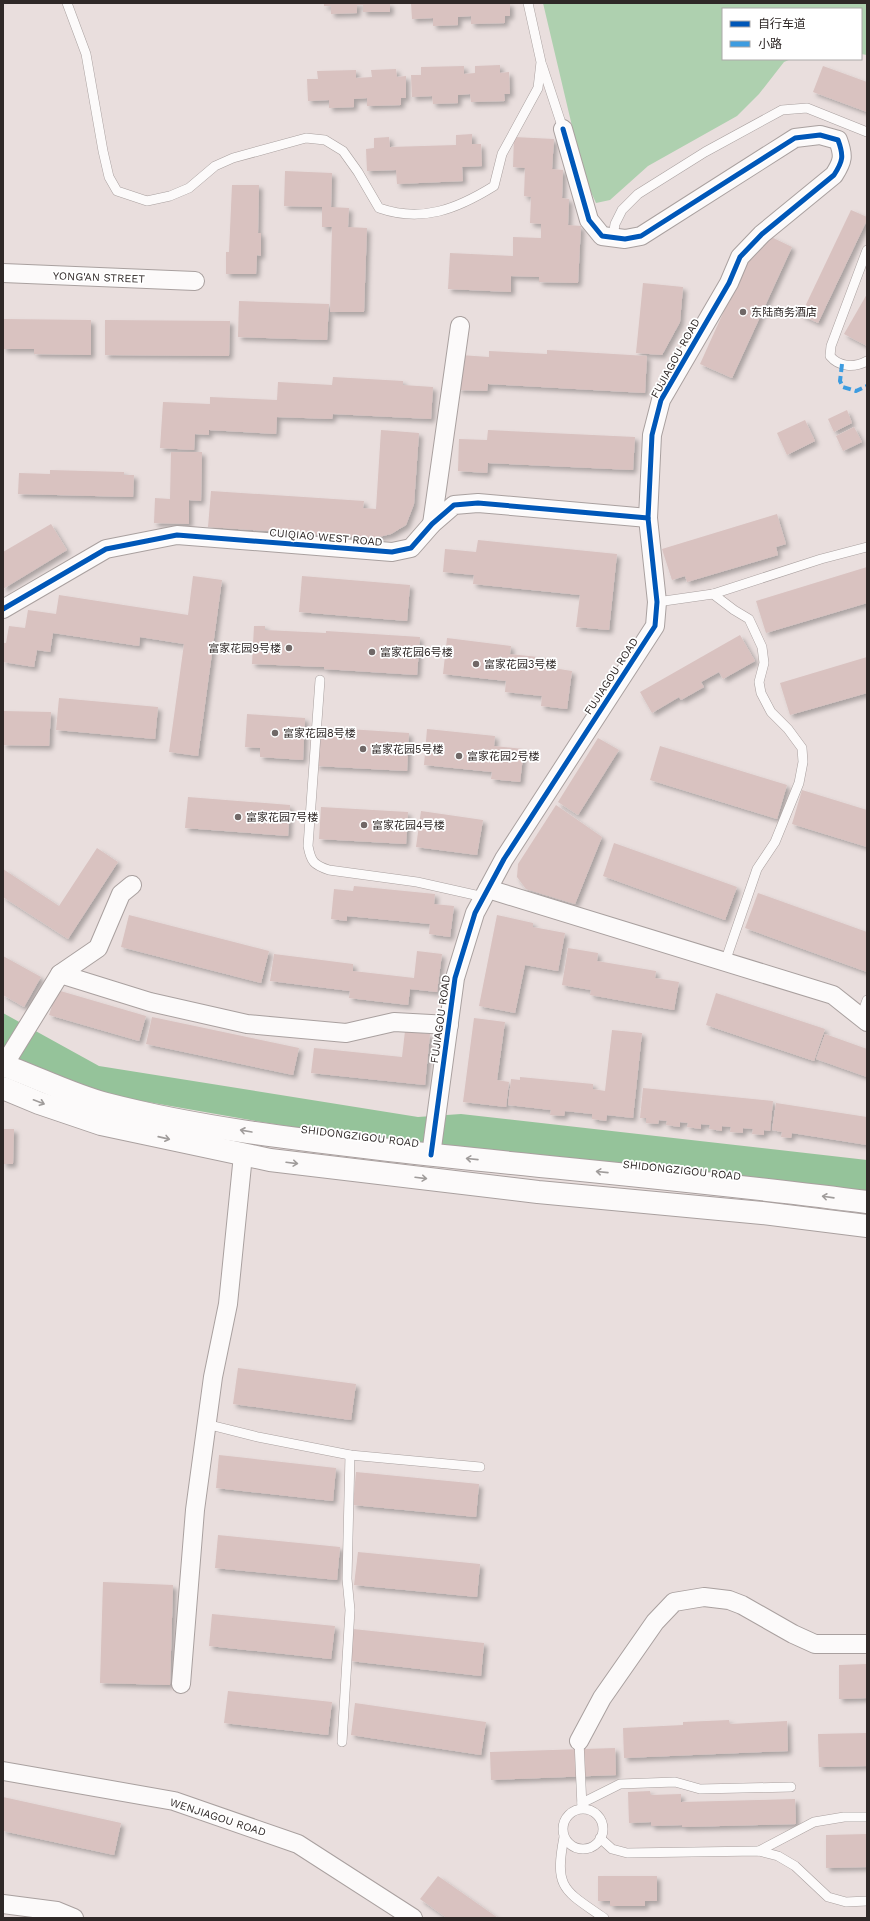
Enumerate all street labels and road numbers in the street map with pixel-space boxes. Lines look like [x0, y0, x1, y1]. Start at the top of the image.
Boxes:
street label: YONG'AN STREET [53, 269, 146, 286]
street label: FUJIAGOU ROAD [648, 316, 703, 400]
street label: CUIQIAO WEST ROAD [269, 526, 383, 549]
street label: FUJIAGOU ROAD [582, 635, 641, 717]
street label: FUJIAGOU ROAD [428, 974, 453, 1064]
street label: SHIDONGZIGOU ROAD [300, 1123, 420, 1150]
street label: SHIDONGZIGOU ROAD [622, 1158, 742, 1183]
street label: WENJIAGOU ROAD [168, 1796, 268, 1839]

